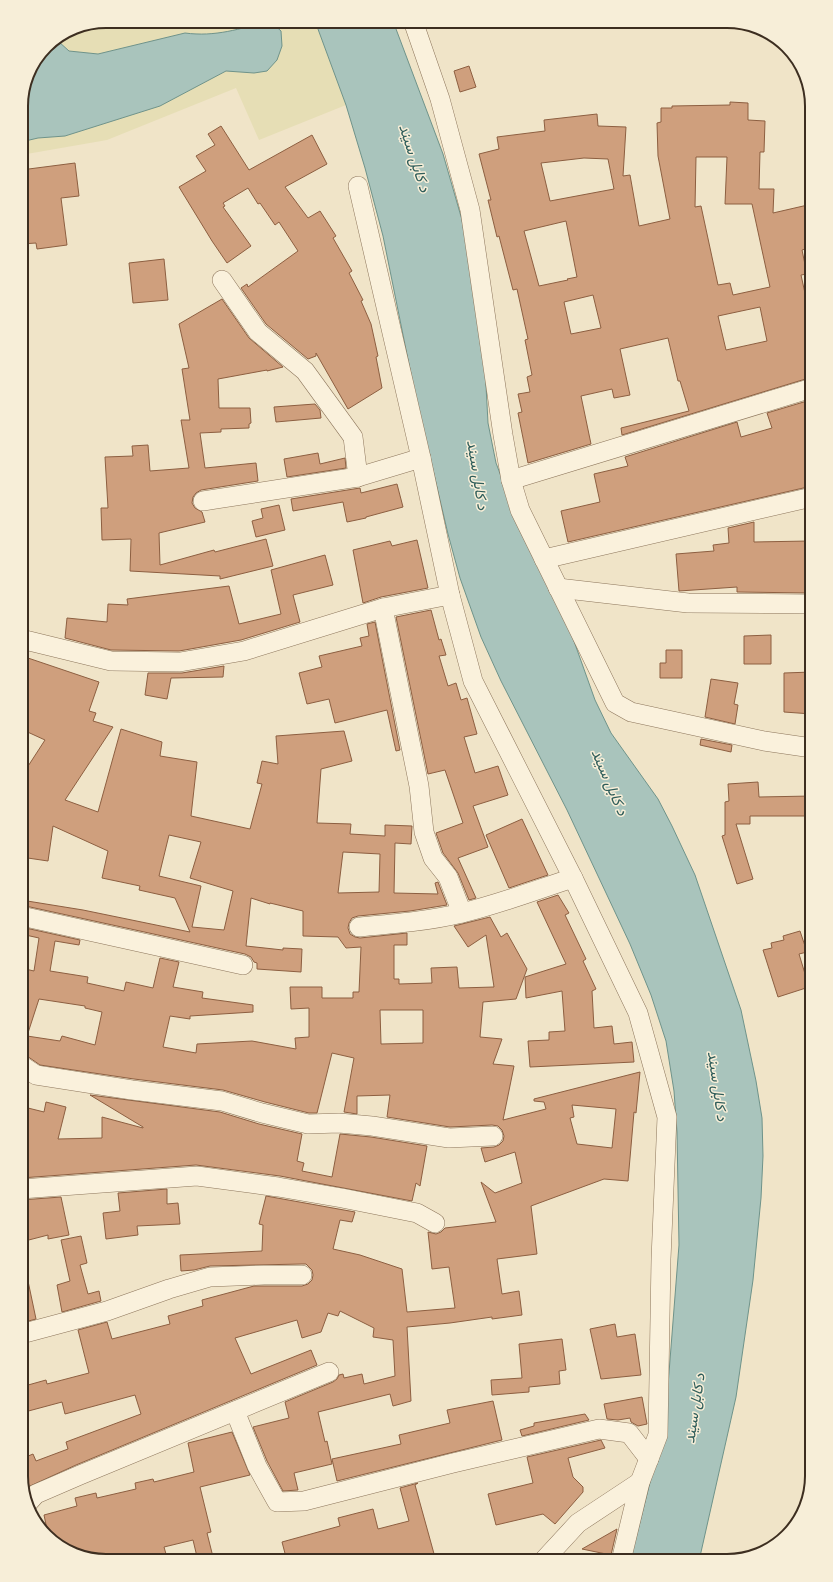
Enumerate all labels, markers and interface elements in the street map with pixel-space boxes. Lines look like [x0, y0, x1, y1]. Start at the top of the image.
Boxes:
water label: د کابل سيند [395, 122, 435, 195]
water label: د کابل سيند [463, 439, 493, 512]
water label: د کابل سيند [587, 746, 633, 819]
water label: د کابل سيند [704, 1050, 732, 1123]
water label: د کابل سيند [679, 1371, 709, 1444]

